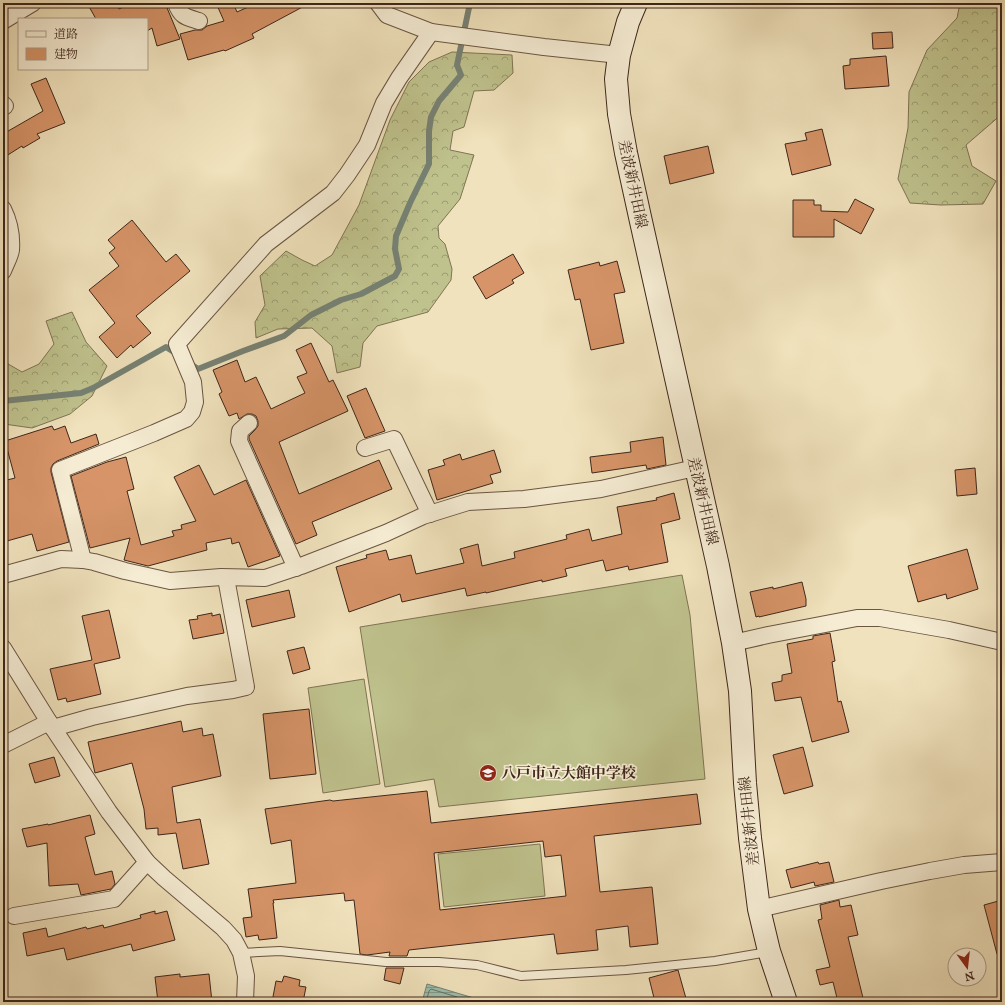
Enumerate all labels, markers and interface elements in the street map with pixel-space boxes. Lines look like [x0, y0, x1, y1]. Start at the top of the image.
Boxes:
legend [18, 18, 148, 70]
text: 道路 [54, 27, 78, 41]
text: 建物 [54, 47, 78, 61]
street label: 差波新井田線 [615, 138, 651, 230]
street label: 差波新井田線 [684, 455, 722, 547]
school or university icon: 八戸市立大館中学校 [478, 763, 498, 783]
place label: 八戸市立大館中学校 [501, 764, 636, 782]
street label: 差波新井田線 [735, 775, 763, 867]
north arrow [947, 947, 987, 987]
text: N [963, 969, 976, 984]

